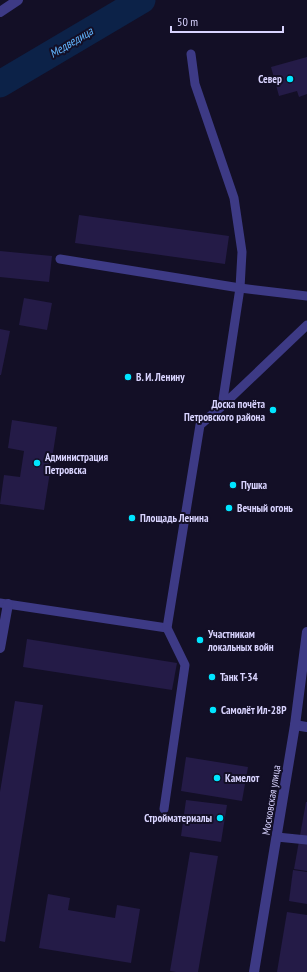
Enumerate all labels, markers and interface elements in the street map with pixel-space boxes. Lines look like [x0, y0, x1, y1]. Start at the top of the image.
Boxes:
scale bar [171, 8, 283, 34]
text: 50 m [177, 14, 198, 29]
water label: Медведица [47, 23, 96, 61]
place label: Север [258, 72, 282, 86]
marker: Север [285, 74, 295, 84]
place label: В. И. Ленину [136, 370, 185, 384]
marker: В. И. Ленину [123, 372, 133, 382]
place label: Доска почёта Петровского района [184, 397, 265, 424]
marker: Доска почёта Петровского района [268, 405, 278, 415]
place label: Администрация Петровска [44, 450, 108, 477]
marker: Администрация Петровска [32, 458, 42, 468]
place label: Пушка [241, 478, 268, 492]
marker: Пушка [228, 480, 238, 490]
place label: Вечный огонь [237, 501, 293, 515]
marker: Вечный огонь [224, 503, 234, 513]
place label: Площадь Ленина [140, 511, 209, 525]
marker: Площадь Ленина [127, 513, 137, 523]
place label: Участникам локальных войн [207, 627, 274, 654]
marker: Участникам локальных войн [195, 635, 205, 645]
place label: Танк Т-34 [220, 670, 259, 684]
marker: Танк Т-34 [207, 672, 217, 682]
place label: Самолёт Ил-28Р [221, 703, 287, 717]
marker: Самолёт Ил-28Р [208, 705, 218, 715]
street label: Московская улица [259, 764, 283, 836]
place label: Камелот [225, 771, 260, 785]
marker: Камелот [212, 773, 222, 783]
place label: Стройматериалы [144, 811, 212, 825]
marker: Стройматериалы [215, 813, 225, 823]

